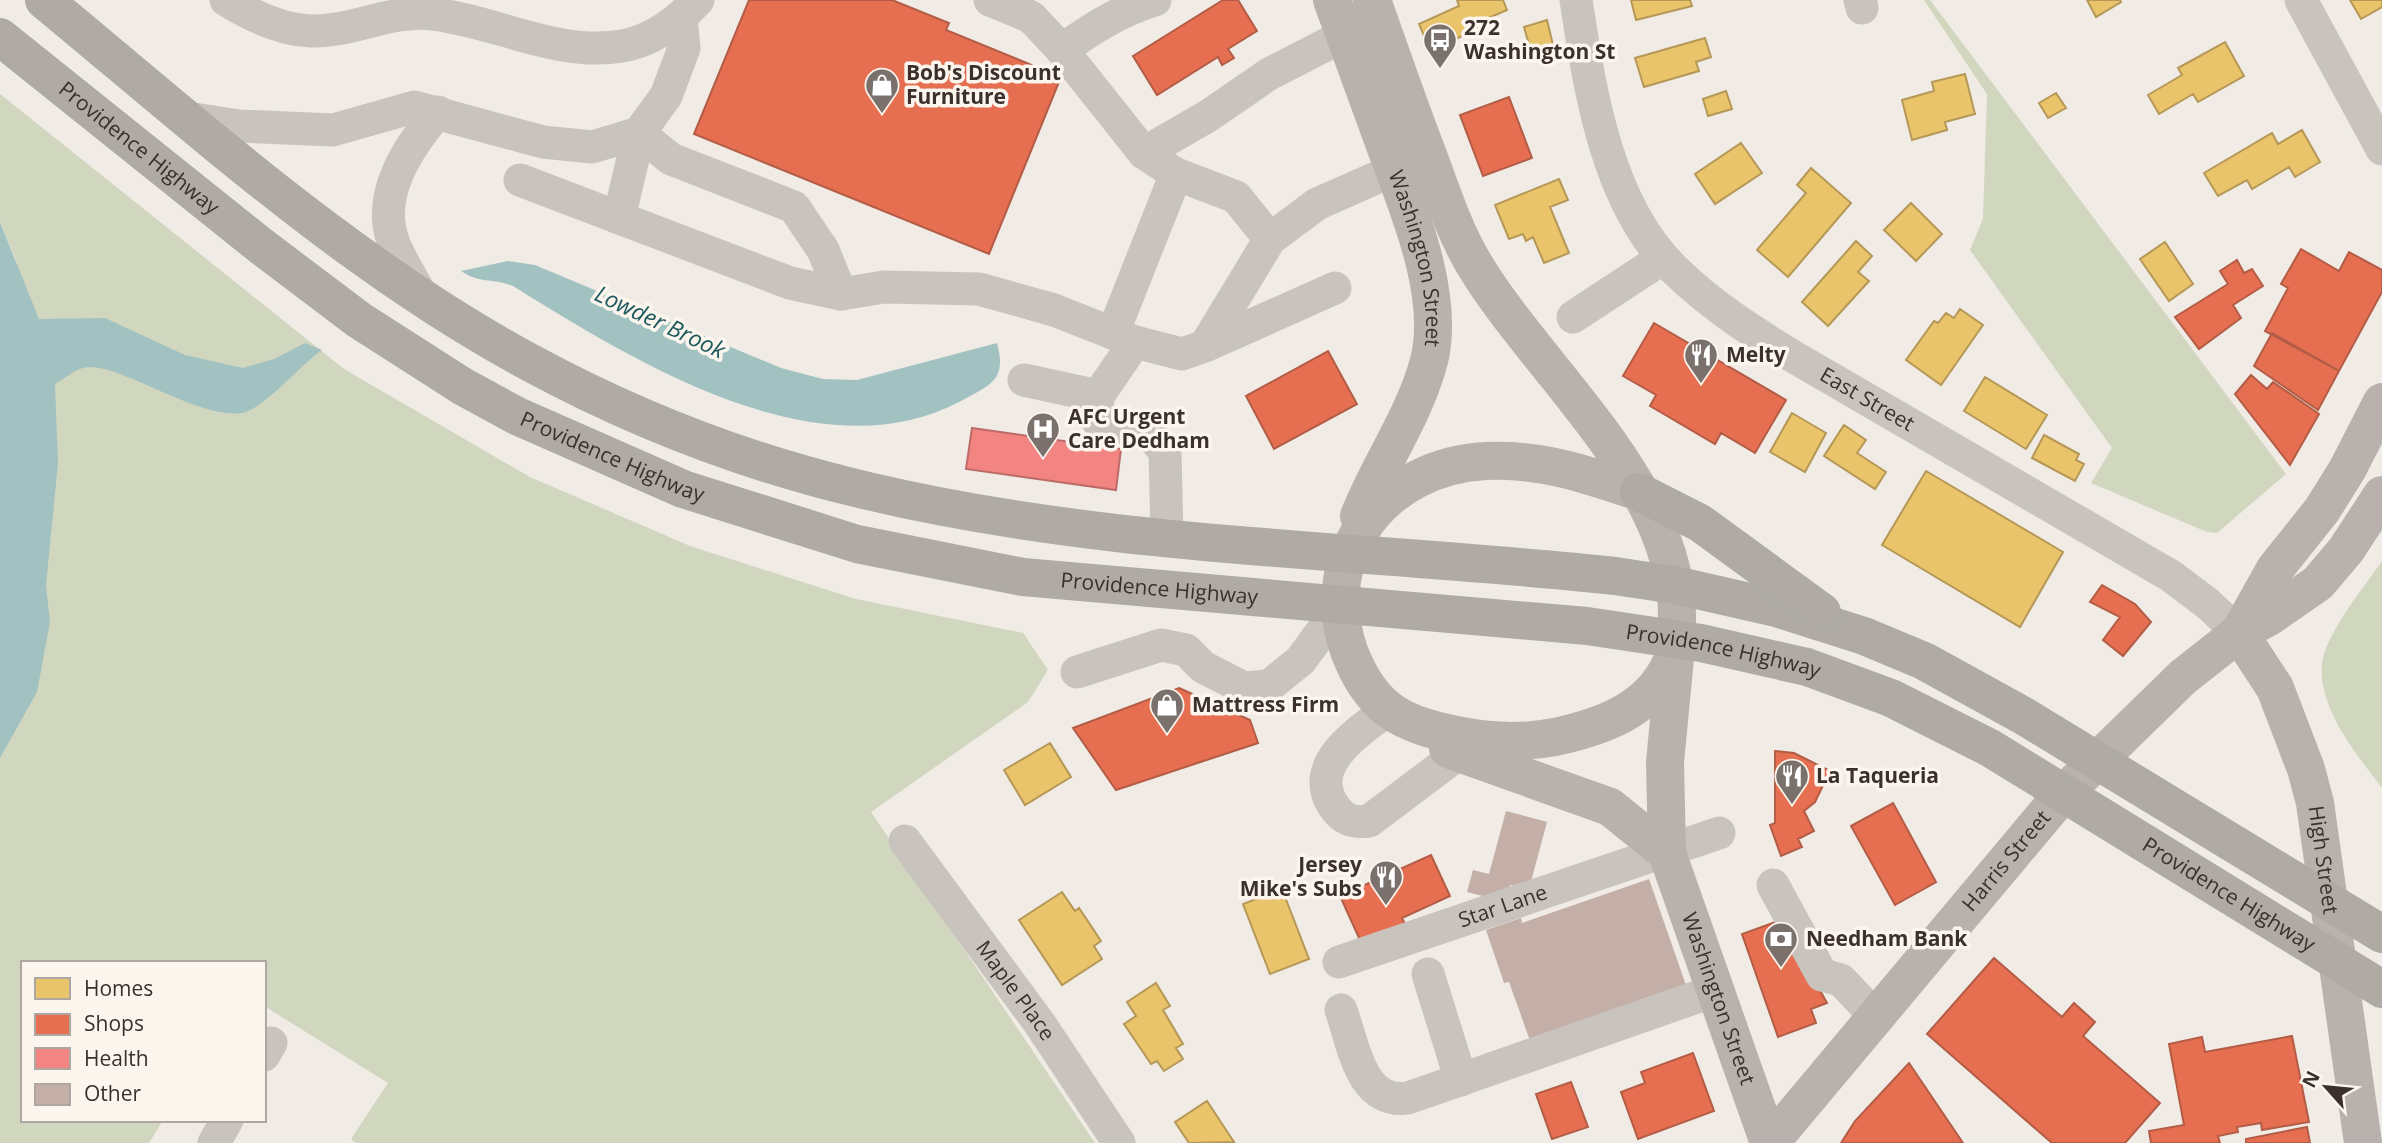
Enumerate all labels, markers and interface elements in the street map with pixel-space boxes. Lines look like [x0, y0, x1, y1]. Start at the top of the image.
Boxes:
place label: 272 Washington St [1464, 13, 1615, 65]
bus stop icon: 272 Washington St [1421, 21, 1459, 70]
place label: Bob's Discount Furniture [906, 58, 1061, 110]
shop icon: Bob's Discount Furniture [863, 66, 901, 115]
street label: Providence Highway [53, 75, 226, 221]
street label: Washington Street [1383, 166, 1448, 348]
water label: Lowder Brook [590, 277, 731, 366]
restaurant icon: Melty [1682, 336, 1720, 385]
place label: Melty [1726, 340, 1786, 368]
street label: East Street [1815, 360, 1920, 437]
place label: AFC Urgent Care Dedham [1068, 402, 1210, 454]
street label: Providence Highway [516, 404, 709, 508]
hospital icon: AFC Urgent Care Dedham [1024, 410, 1062, 459]
street label: Providence Highway [1059, 565, 1260, 610]
street label: Providence Highway [1624, 617, 1826, 684]
shop icon: Mattress Firm [1148, 686, 1186, 735]
place label: Mattress Firm [1192, 690, 1339, 718]
restaurant icon: La Taqueria [1773, 757, 1811, 806]
place label: La Taqueria [1816, 761, 1939, 789]
street label: Harris Street [1955, 804, 2056, 917]
street label: High Street [2303, 804, 2346, 916]
street label: Providence Highway [2138, 830, 2321, 958]
place label: Jersey Mike's Subs [1240, 850, 1362, 902]
restaurant icon: Jersey Mike's Subs [1367, 858, 1405, 907]
street label: Star Lane [1454, 877, 1551, 933]
street label: Washington Street [1676, 908, 1762, 1088]
bank icon: Needham Bank [1762, 920, 1800, 969]
place label: Needham Bank [1806, 924, 1968, 952]
street label: Maple Place [970, 935, 1062, 1046]
legend [21, 961, 266, 1122]
text: Homes [84, 974, 153, 1002]
text: Shops [84, 1009, 144, 1037]
text: Health [84, 1044, 149, 1072]
north arrow [2291, 1052, 2361, 1122]
text: N [2296, 1066, 2326, 1092]
text: Other [84, 1079, 141, 1107]

